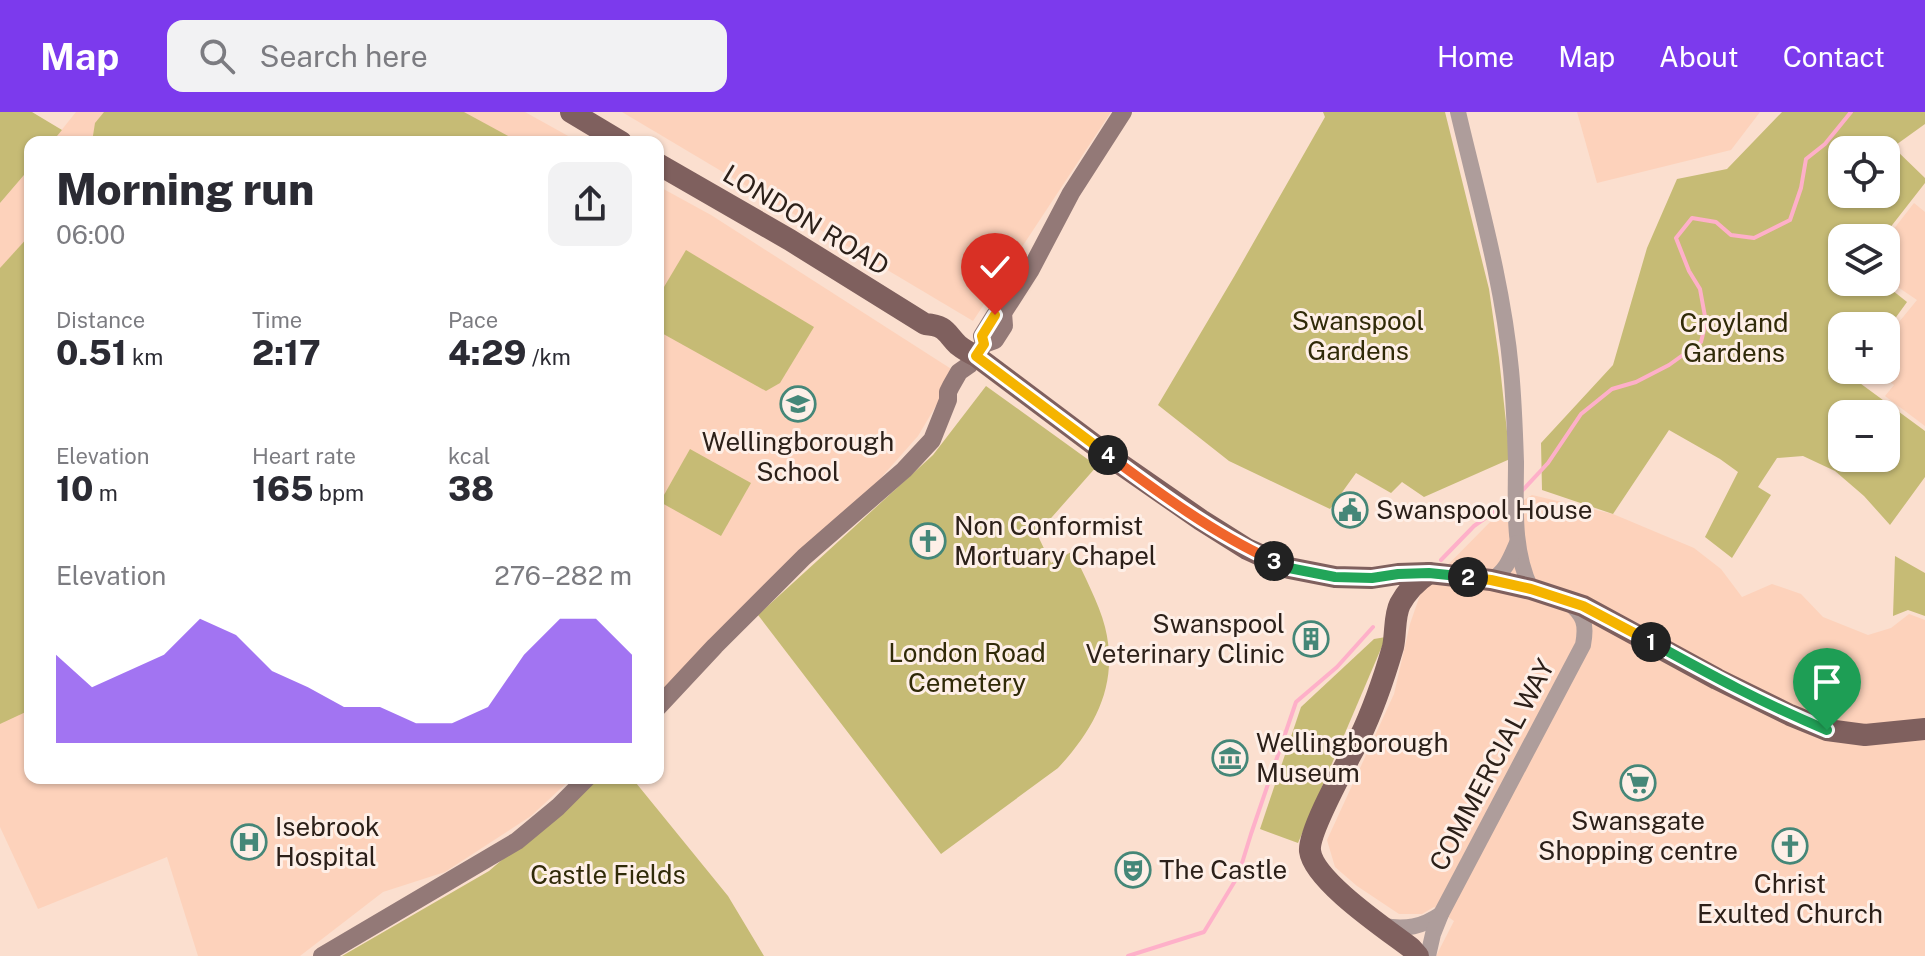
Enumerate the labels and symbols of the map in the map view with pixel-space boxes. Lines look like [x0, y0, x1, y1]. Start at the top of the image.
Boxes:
street label: LONDON ROAD [718, 158, 895, 281]
pin [961, 233, 1029, 315]
park label: Swanspool Gardens [1292, 305, 1424, 366]
park label: Croyland Gardens [1680, 307, 1788, 368]
school or university icon: Wellingborough School [779, 385, 817, 423]
place label: Wellingborough School [702, 426, 894, 487]
pin: 4 [1088, 435, 1128, 475]
public building icon: Swanspool House [1331, 491, 1369, 529]
place label: Swanspool House [1376, 494, 1592, 525]
place label: Non Conformist Mortuary Chapel [954, 510, 1157, 571]
church icon: Non Conformist Mortuary Chapel [909, 522, 947, 560]
pin: 3 [1254, 541, 1294, 581]
pin: 2 [1448, 557, 1488, 597]
place label: Swanspool Veterinary Clinic [1085, 608, 1285, 669]
building icon: Swanspool Veterinary Clinic [1292, 620, 1330, 658]
pin: 1 [1631, 622, 1671, 662]
park label: London Road Cemetery [888, 637, 1046, 698]
pin [1793, 648, 1861, 730]
street label: COMMERCIAL WAY [1423, 653, 1561, 876]
place label: Wellingborough Museum [1256, 727, 1448, 788]
museum icon: Wellingborough Museum [1211, 739, 1249, 777]
supermarket icon: Swansgate Shopping centre [1619, 764, 1657, 802]
place label: Swansgate Shopping centre [1538, 805, 1738, 866]
place label: Isebrook Hospital [275, 811, 380, 872]
hospital icon: Isebrook Hospital [230, 823, 268, 861]
church icon: Christ Exulted Church [1771, 827, 1809, 865]
theatre icon: The Castle [1114, 851, 1152, 889]
place label: The Castle [1159, 854, 1287, 885]
park label: Castle Fields [530, 859, 686, 890]
place label: Christ Exulted Church [1697, 868, 1883, 929]

